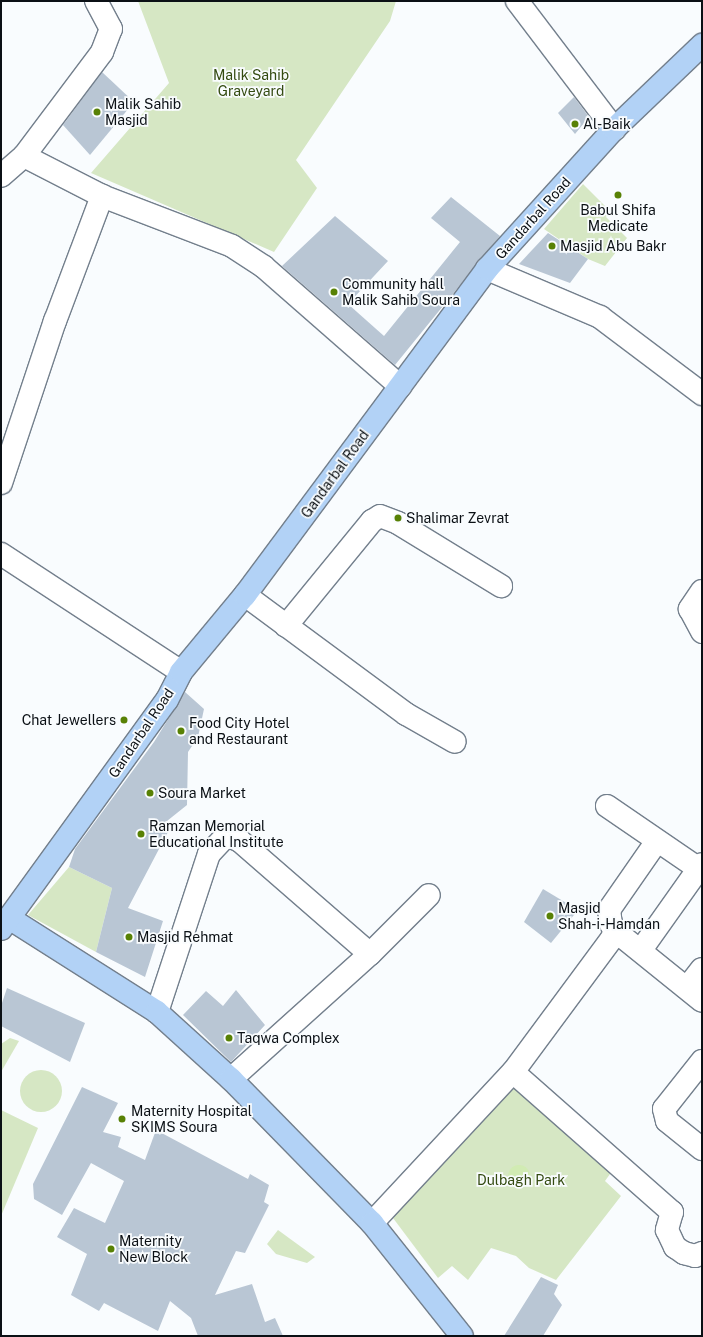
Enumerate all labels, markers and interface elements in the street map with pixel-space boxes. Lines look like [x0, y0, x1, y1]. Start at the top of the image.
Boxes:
park label: Malik Sahib Graveyard [213, 67, 289, 100]
place label: Malik Sahib Masjid [105, 96, 181, 128]
marker: Malik Sahib Masjid [92, 107, 102, 117]
place label: Al-Baik [583, 116, 631, 132]
marker: Al-Baik [570, 119, 580, 129]
street label: Gandarbal Road [492, 174, 574, 262]
marker: Babul Shifa Medicate [613, 190, 623, 200]
place label: Babul Shifa Medicate [580, 202, 656, 234]
place label: Masjid Abu Bakr [560, 238, 666, 254]
marker: Masjid Abu Bakr [547, 241, 557, 251]
place label: Community hall Malik Sahib Soura [342, 276, 460, 308]
marker: Community hall Malik Sahib Soura [329, 287, 339, 297]
street label: Gandarbal Road [298, 427, 372, 521]
place label: Shalimar Zevrat [406, 510, 509, 526]
marker: Shalimar Zevrat [393, 513, 403, 523]
street label: Gandarbal Road [105, 685, 177, 781]
place label: Chat Jewellers [22, 712, 116, 728]
marker: Chat Jewellers [119, 715, 129, 725]
place label: Food City Hotel and Restaurant [189, 715, 290, 748]
marker: Food City Hotel and Restaurant [176, 726, 186, 736]
place label: Soura Market [158, 785, 246, 801]
marker: Soura Market [145, 788, 155, 798]
place label: Ramzan Memorial Educational Institute [149, 818, 284, 850]
marker: Ramzan Memorial Educational Institute [136, 829, 146, 839]
place label: Masjid Shah-i-Hamdan [558, 900, 660, 932]
marker: Masjid Shah-i-Hamdan [545, 911, 555, 921]
place label: Masjid Rehmat [137, 929, 233, 945]
marker: Masjid Rehmat [124, 932, 134, 942]
place label: Taqwa Complex [237, 1030, 340, 1046]
marker: Taqwa Complex [224, 1033, 234, 1043]
place label: Maternity Hospital SKIMS Soura [131, 1103, 252, 1136]
marker: Maternity Hospital SKIMS Soura [116, 1113, 128, 1125]
park label: Dulbagh Park [477, 1172, 565, 1188]
place label: Maternity New Block [119, 1233, 188, 1266]
marker: Maternity New Block [106, 1244, 116, 1254]

